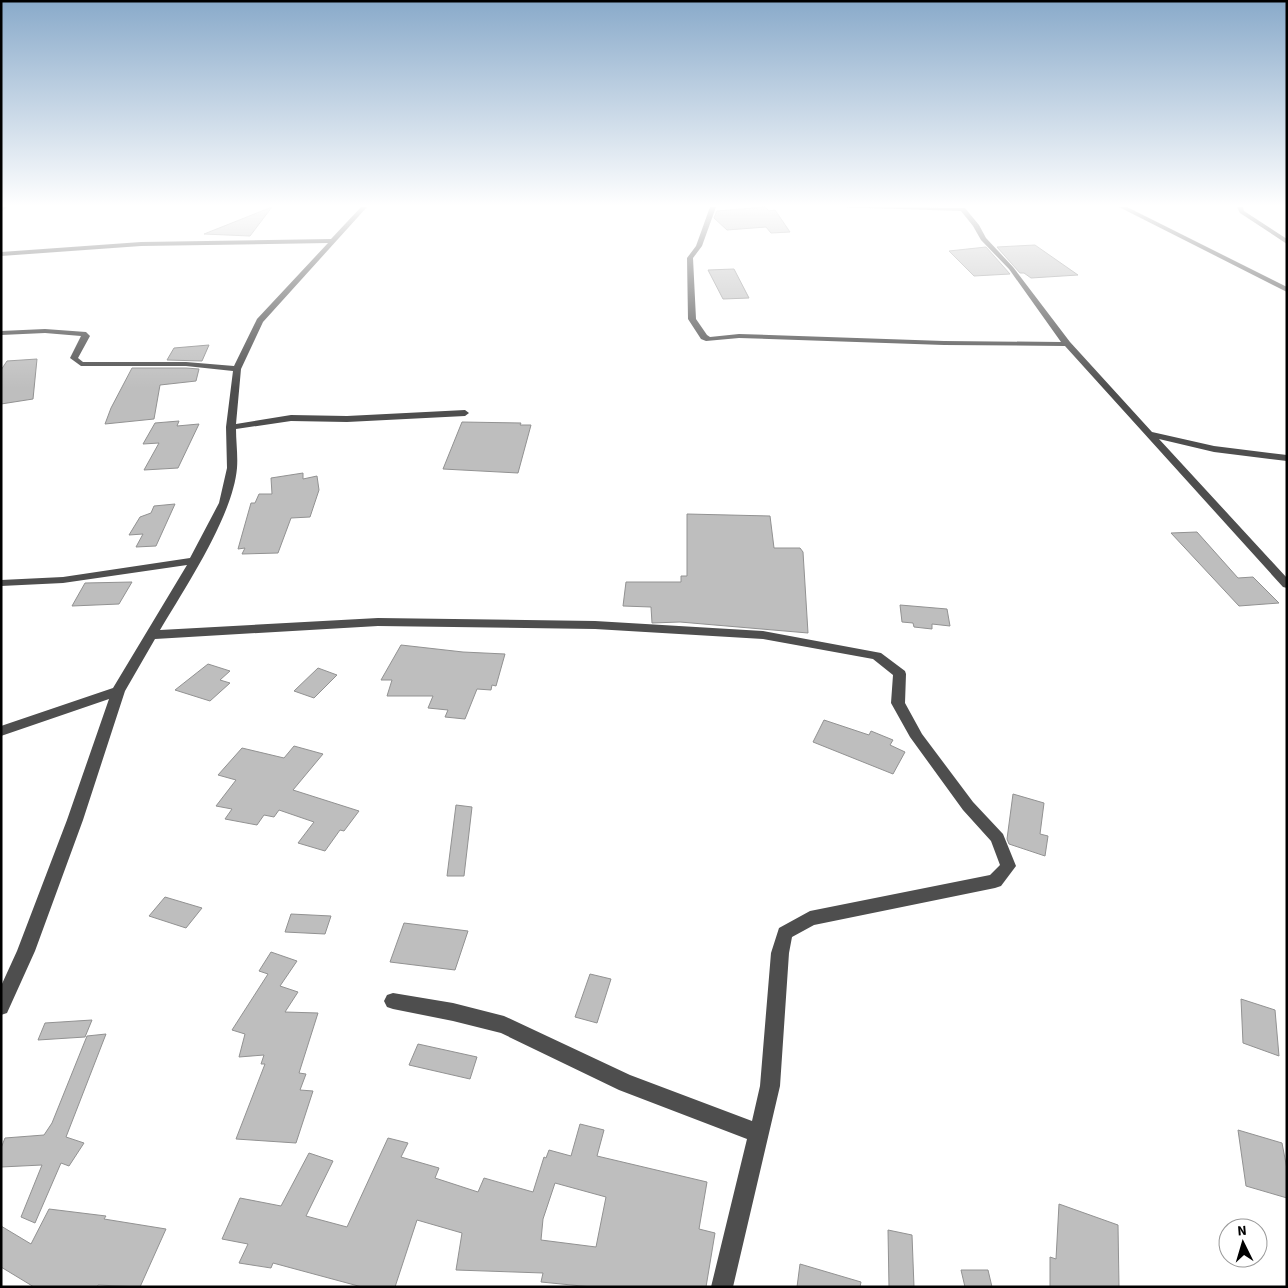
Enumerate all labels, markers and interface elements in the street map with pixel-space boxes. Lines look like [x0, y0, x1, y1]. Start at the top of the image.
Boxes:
north arrow [1218, 1218, 1268, 1268]
text: N [1236, 1221, 1247, 1241]

